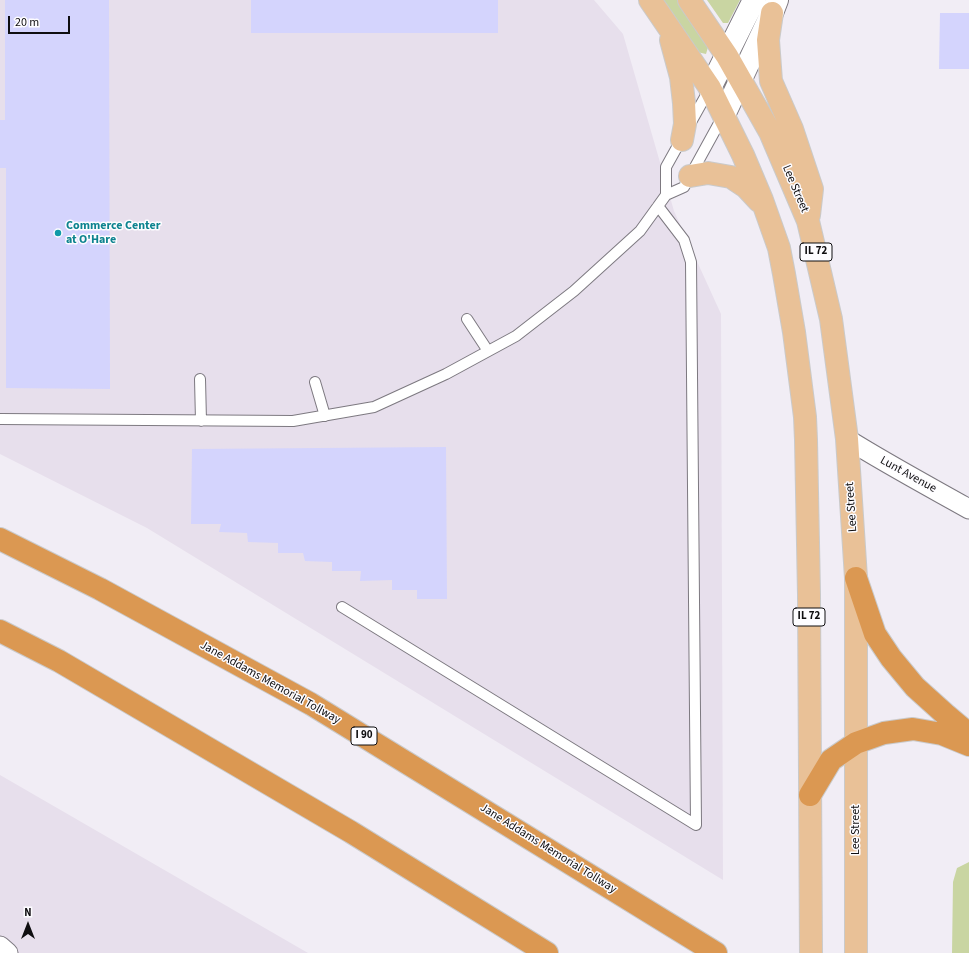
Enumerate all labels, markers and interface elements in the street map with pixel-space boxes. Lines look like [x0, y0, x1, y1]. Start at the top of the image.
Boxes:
scale bar [10, 8, 72, 34]
text: 20 m [15, 14, 39, 31]
street label: Lee Street [779, 163, 811, 215]
place label: Commerce Center at O'Hare [66, 219, 160, 247]
marker: Commerce Center at O'Hare [53, 228, 63, 238]
road number: IL 72 [800, 243, 832, 261]
street label: Lunt Avenue [877, 454, 939, 496]
street label: Lee Street [843, 482, 861, 532]
road number: IL 72 [793, 608, 825, 626]
street label: Jane Addams Memorial Tollway [197, 638, 343, 728]
road number: I 90 [351, 727, 377, 745]
street label: Jane Addams Memorial Tollway [477, 801, 619, 897]
street label: Lee Street [849, 805, 863, 855]
north arrow [8, 905, 48, 945]
text: N [24, 905, 32, 920]

